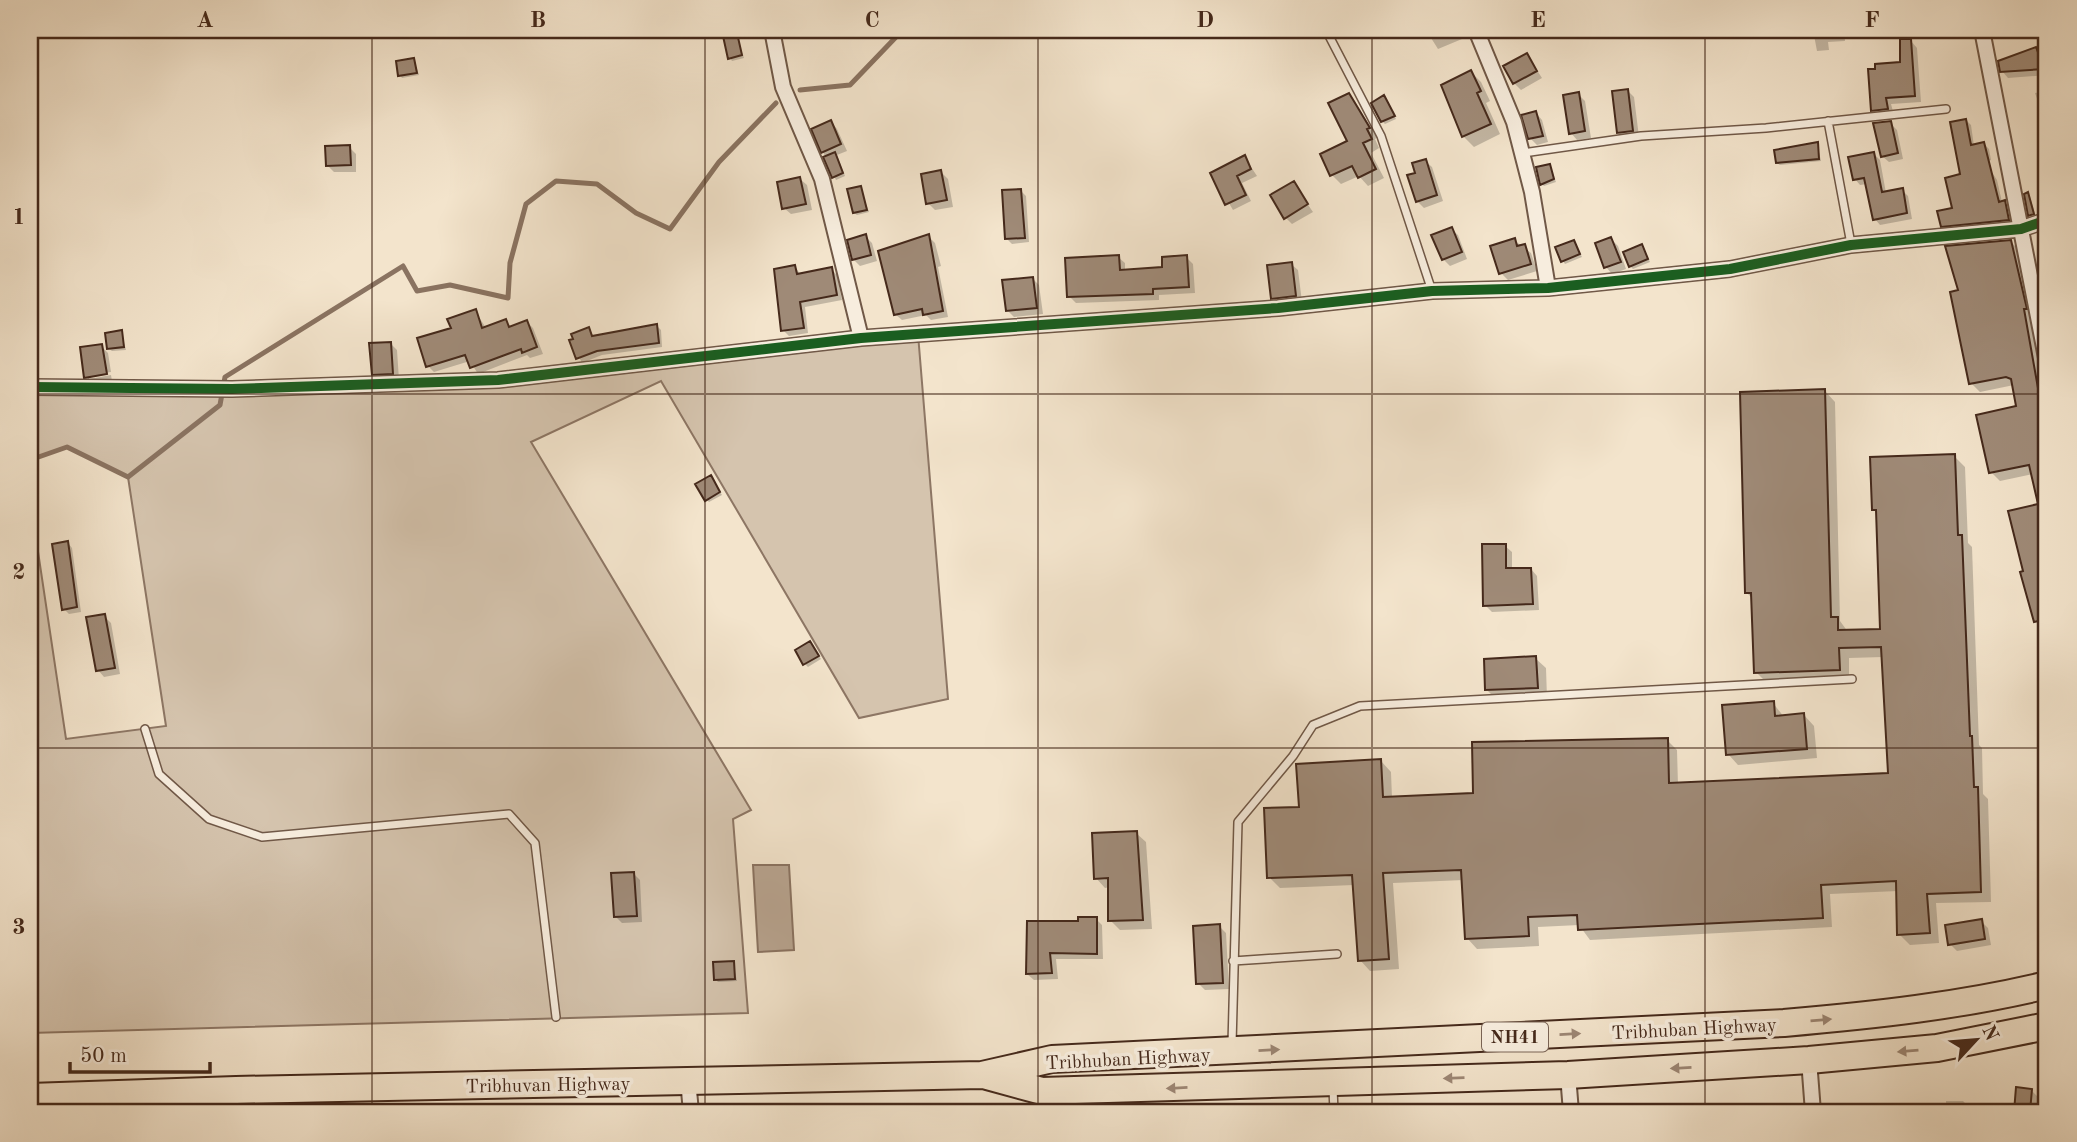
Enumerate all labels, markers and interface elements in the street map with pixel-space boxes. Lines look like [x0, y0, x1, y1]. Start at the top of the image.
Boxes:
text: A [196, 9, 214, 32]
text: B [530, 9, 546, 32]
text: C [864, 9, 880, 32]
text: D [1196, 9, 1214, 32]
text: E [1530, 9, 1546, 32]
text: F [1864, 9, 1880, 32]
text: 1 [12, 206, 26, 229]
text: 2 [12, 561, 26, 584]
text: 3 [12, 916, 26, 939]
north arrow [1940, 1006, 2010, 1076]
one-way arrow [1810, 1014, 1832, 1025]
street label: Tribhuban Highway [1611, 1017, 1777, 1044]
road number: NH41 [1482, 1022, 1548, 1052]
text: N [1977, 1023, 2001, 1045]
one-way arrow [1559, 1029, 1581, 1040]
scale bar [70, 1030, 210, 1074]
one-way arrow [1258, 1044, 1280, 1055]
text: 50 m [80, 1046, 127, 1067]
one-way arrow [1897, 1046, 1919, 1057]
street label: Tribhuban Highway [1045, 1047, 1211, 1074]
one-way arrow [1670, 1062, 1692, 1073]
one-way arrow [1442, 1072, 1464, 1083]
street label: Tribhuvan Highway [465, 1076, 631, 1097]
one-way arrow [1166, 1083, 1188, 1094]

